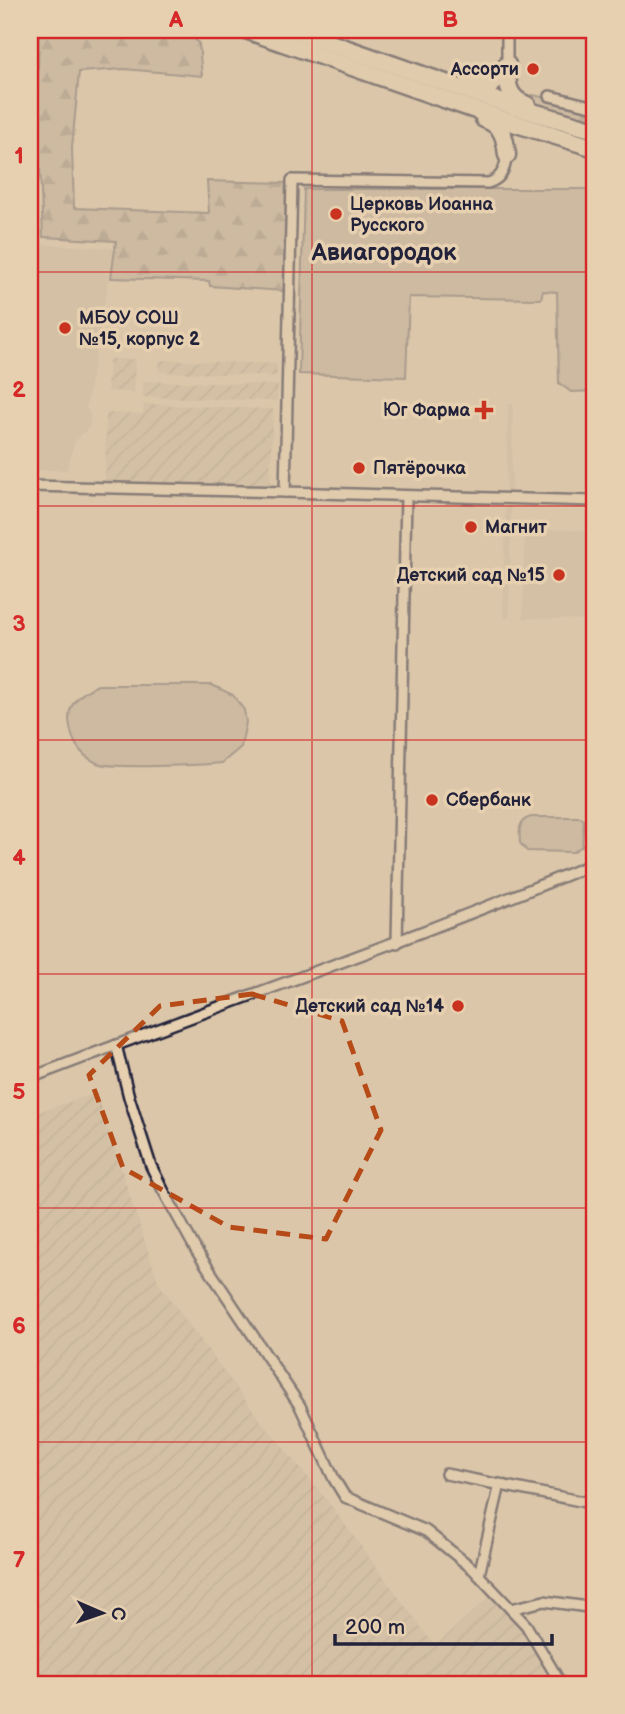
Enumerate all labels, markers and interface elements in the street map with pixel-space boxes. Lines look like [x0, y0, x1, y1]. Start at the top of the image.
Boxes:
text: A [168, 6, 184, 34]
text: B [442, 6, 458, 34]
place label: Ассорти [450, 59, 519, 80]
marker: Ассорти [525, 61, 541, 77]
text: 1 [14, 142, 24, 170]
place label: Церковь Иоанна Русского [350, 194, 493, 236]
marker: Церковь Иоанна Русского [328, 206, 344, 222]
district label: Авиагородок [311, 238, 457, 267]
place label: МБОУ СОШ №15, корпус 2 [79, 308, 200, 350]
marker: МБОУ СОШ №15, корпус 2 [57, 320, 73, 336]
text: 2 [12, 376, 26, 404]
place label: Юг Фарма [383, 400, 471, 421]
marker: Юг Фарма [476, 402, 492, 418]
place label: Пятёрочка [373, 458, 466, 479]
marker: Пятёрочка [351, 460, 367, 476]
place label: Магнит [485, 517, 547, 538]
marker: Магнит [463, 519, 479, 535]
place label: Детский сад №15 [397, 565, 545, 586]
marker: Детский сад №15 [551, 567, 567, 583]
text: 3 [12, 610, 26, 638]
place label: Сбербанк [446, 790, 531, 811]
marker: Сбербанк [424, 792, 440, 808]
text: 4 [12, 844, 26, 872]
place label: Детский сад №14 [295, 996, 444, 1017]
marker: Детский сад №14 [450, 998, 466, 1014]
text: 5 [12, 1078, 26, 1106]
text: 6 [12, 1312, 26, 1340]
text: 7 [13, 1546, 26, 1574]
north arrow [66, 1578, 136, 1648]
scale bar [335, 1602, 552, 1646]
text: С [106, 1607, 129, 1621]
text: 200 m [345, 1615, 405, 1640]

